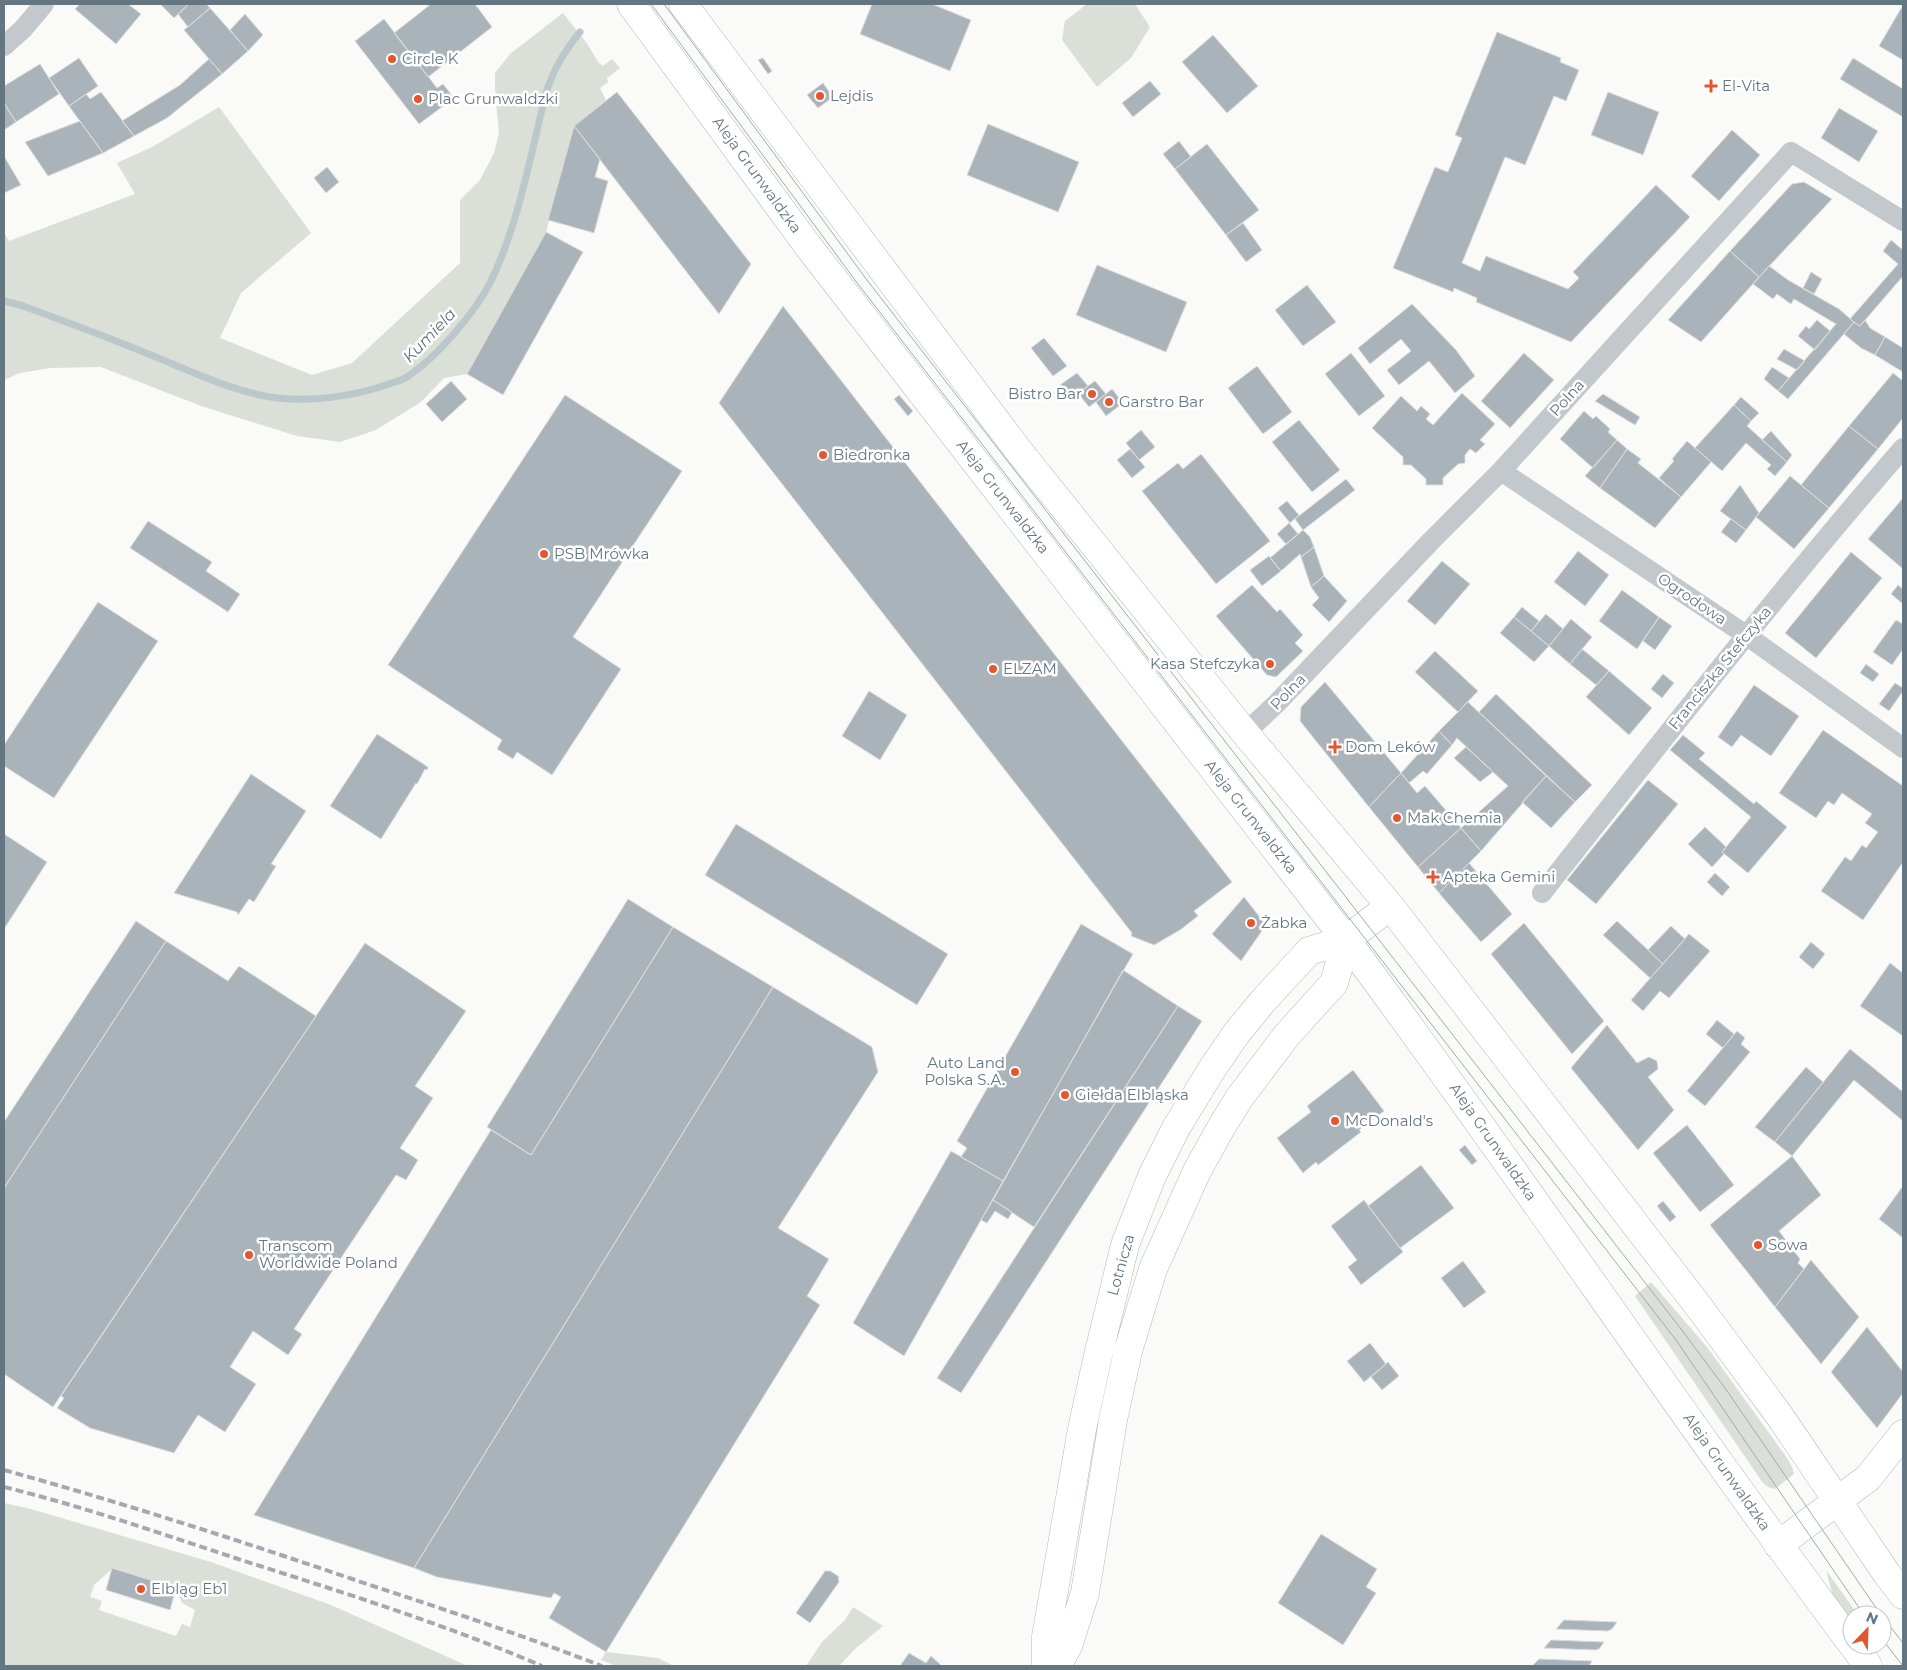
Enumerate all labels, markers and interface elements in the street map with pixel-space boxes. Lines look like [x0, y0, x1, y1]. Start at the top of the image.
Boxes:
place label: Circle K [402, 49, 459, 68]
marker: Circle K [386, 53, 398, 65]
place label: El-Vita [1722, 76, 1770, 95]
marker: El-Vita [1704, 79, 1718, 93]
place label: Lejdis [830, 86, 873, 105]
place label: Plac Grunwaldzki [428, 89, 558, 108]
marker: Lejdis [814, 90, 826, 102]
marker: Plac Grunwaldzki [412, 93, 424, 105]
street label: Aleja Grunwaldzka [709, 113, 806, 237]
water label: Kumiela [399, 304, 460, 366]
street label: Polna [1545, 375, 1588, 420]
place label: Bistro Bar [1008, 384, 1082, 403]
marker: Bistro Bar [1086, 388, 1098, 400]
place label: Garstro Bar [1119, 392, 1204, 411]
marker: Garstro Bar [1103, 396, 1115, 408]
street label: Aleja Grunwaldzka [953, 436, 1054, 558]
place label: Biedronka [833, 445, 911, 464]
marker: Biedronka [817, 449, 829, 461]
place label: PSB Mrówka [554, 544, 649, 563]
marker: PSB Mrówka [538, 548, 550, 560]
street label: Ogrodowa [1654, 569, 1730, 629]
street label: Franciszka Stefczyka [1664, 602, 1775, 733]
place label: Kasa Stefczyka [1150, 654, 1260, 673]
marker: Kasa Stefczyka [1264, 658, 1276, 670]
place label: ELZAM [1003, 659, 1057, 678]
marker: ELZAM [987, 663, 999, 675]
street label: Polna [1266, 670, 1309, 714]
place label: Dom Leków [1345, 737, 1436, 756]
marker: Dom Leków [1329, 741, 1341, 753]
street label: Aleja Grunwaldzka [1201, 756, 1302, 878]
place label: Mak Chemia [1407, 808, 1502, 827]
marker: Mak Chemia [1391, 812, 1403, 824]
place label: Apteka Gemini [1443, 867, 1555, 886]
marker: Apteka Gemini [1427, 871, 1439, 883]
place label: Żabka [1261, 913, 1307, 932]
marker: Żabka [1245, 917, 1257, 929]
place label: Auto Land Polska S.A. [924, 1053, 1005, 1089]
marker: Auto Land Polska S.A. [1009, 1066, 1021, 1078]
street label: Aleja Grunwaldzka [1446, 1079, 1541, 1204]
place label: Giełda Elbląska [1075, 1085, 1189, 1104]
marker: Giełda Elbląska [1059, 1089, 1071, 1101]
place label: McDonald's [1345, 1111, 1433, 1130]
marker: McDonald's [1329, 1115, 1341, 1127]
street label: Lotnicza [1103, 1232, 1138, 1298]
place label: Sowa [1768, 1235, 1808, 1254]
place label: Transcom Worldwide Poland [259, 1236, 398, 1272]
marker: Sowa [1752, 1239, 1764, 1251]
marker: Transcom Worldwide Poland [243, 1249, 255, 1261]
street label: Aleja Grunwaldzka [1680, 1409, 1775, 1534]
place label: Elbląg Eb1 [151, 1579, 228, 1598]
marker: Elbląg Eb1 [135, 1583, 147, 1595]
north arrow [1842, 1605, 1892, 1655]
text: N [1863, 1608, 1881, 1629]

